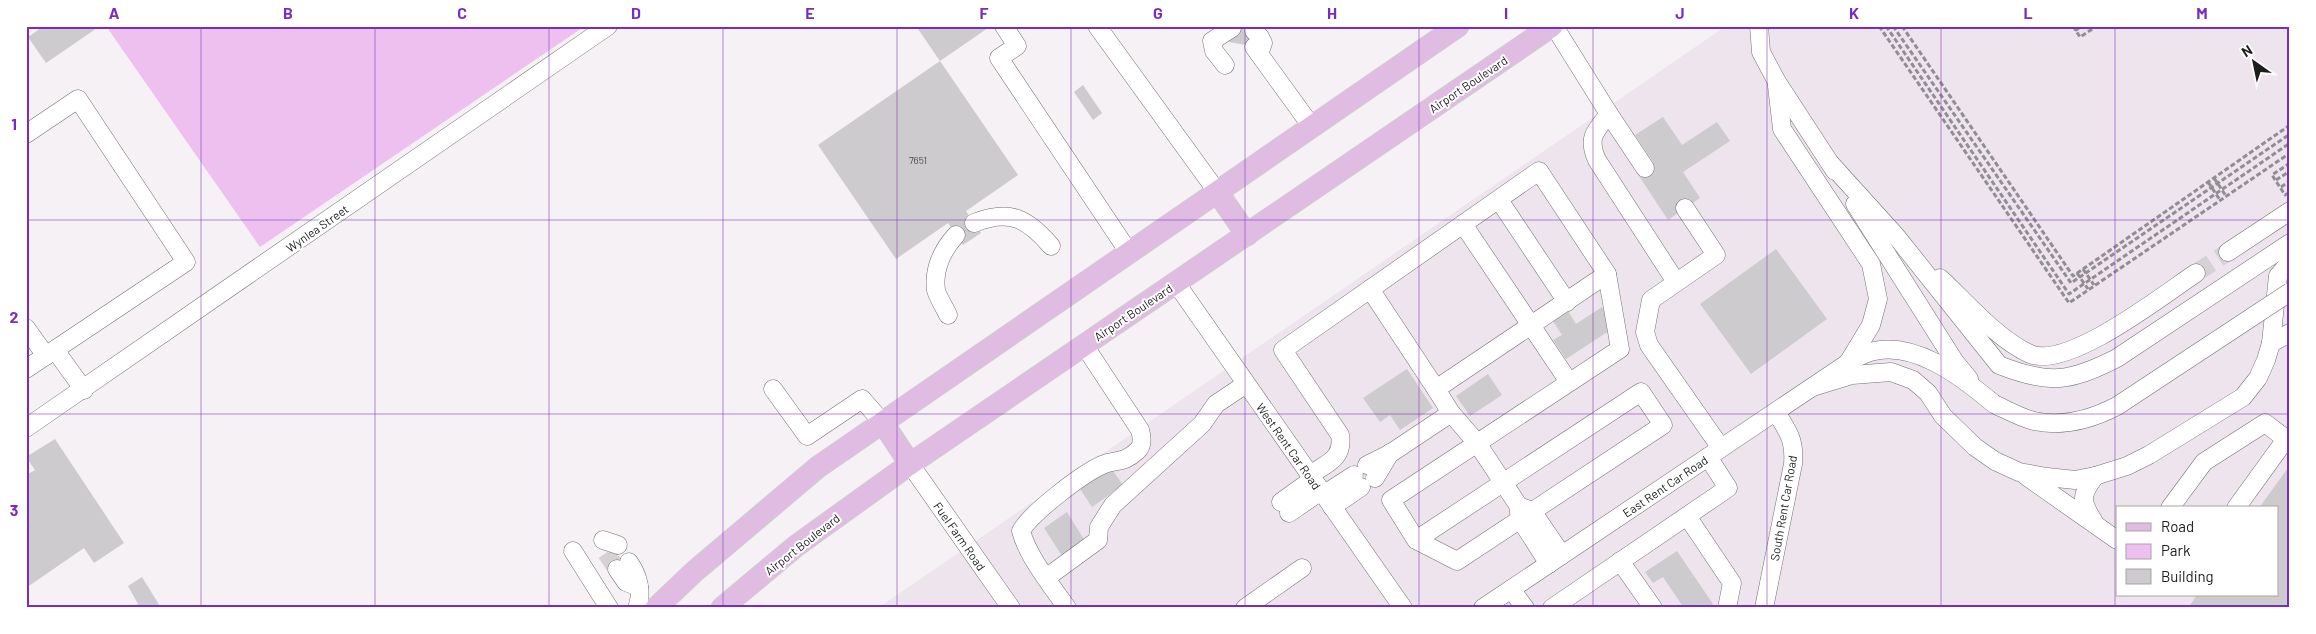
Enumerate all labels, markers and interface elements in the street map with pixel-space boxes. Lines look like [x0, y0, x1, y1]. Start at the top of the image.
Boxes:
text: A [109, 3, 120, 22]
text: B [283, 3, 293, 22]
text: C [457, 3, 467, 22]
text: D [631, 3, 641, 22]
text: E [805, 3, 815, 22]
text: F [980, 3, 989, 22]
text: G [1153, 3, 1163, 22]
text: H [1327, 3, 1337, 22]
text: I [1504, 3, 1508, 22]
text: J [1675, 3, 1685, 22]
text: K [1849, 3, 1859, 22]
text: L [2023, 3, 2033, 22]
text: M [2196, 3, 2208, 22]
north arrow [2228, 38, 2278, 88]
text: N [2238, 41, 2255, 60]
street label: Airport Boulevard [1426, 53, 1510, 115]
text: 1 [11, 114, 17, 133]
house number: 7651 [909, 154, 927, 166]
street label: Wynlea Street [283, 201, 351, 255]
street label: Airport Boulevard [1091, 281, 1175, 343]
text: 2 [10, 307, 19, 326]
street label: West Rent Car Road [1254, 400, 1324, 492]
street label: East Rent Car Road [1620, 452, 1710, 520]
street label: South Rent Car Road [1767, 454, 1799, 562]
street label: Fuel Farm Road [931, 499, 989, 573]
text: 3 [10, 500, 18, 519]
legend [2116, 506, 2278, 596]
street label: Airport Boulevard [762, 510, 842, 578]
text: Road [2161, 517, 2194, 535]
text: Park [2161, 541, 2191, 559]
text: Building [2161, 567, 2214, 585]

